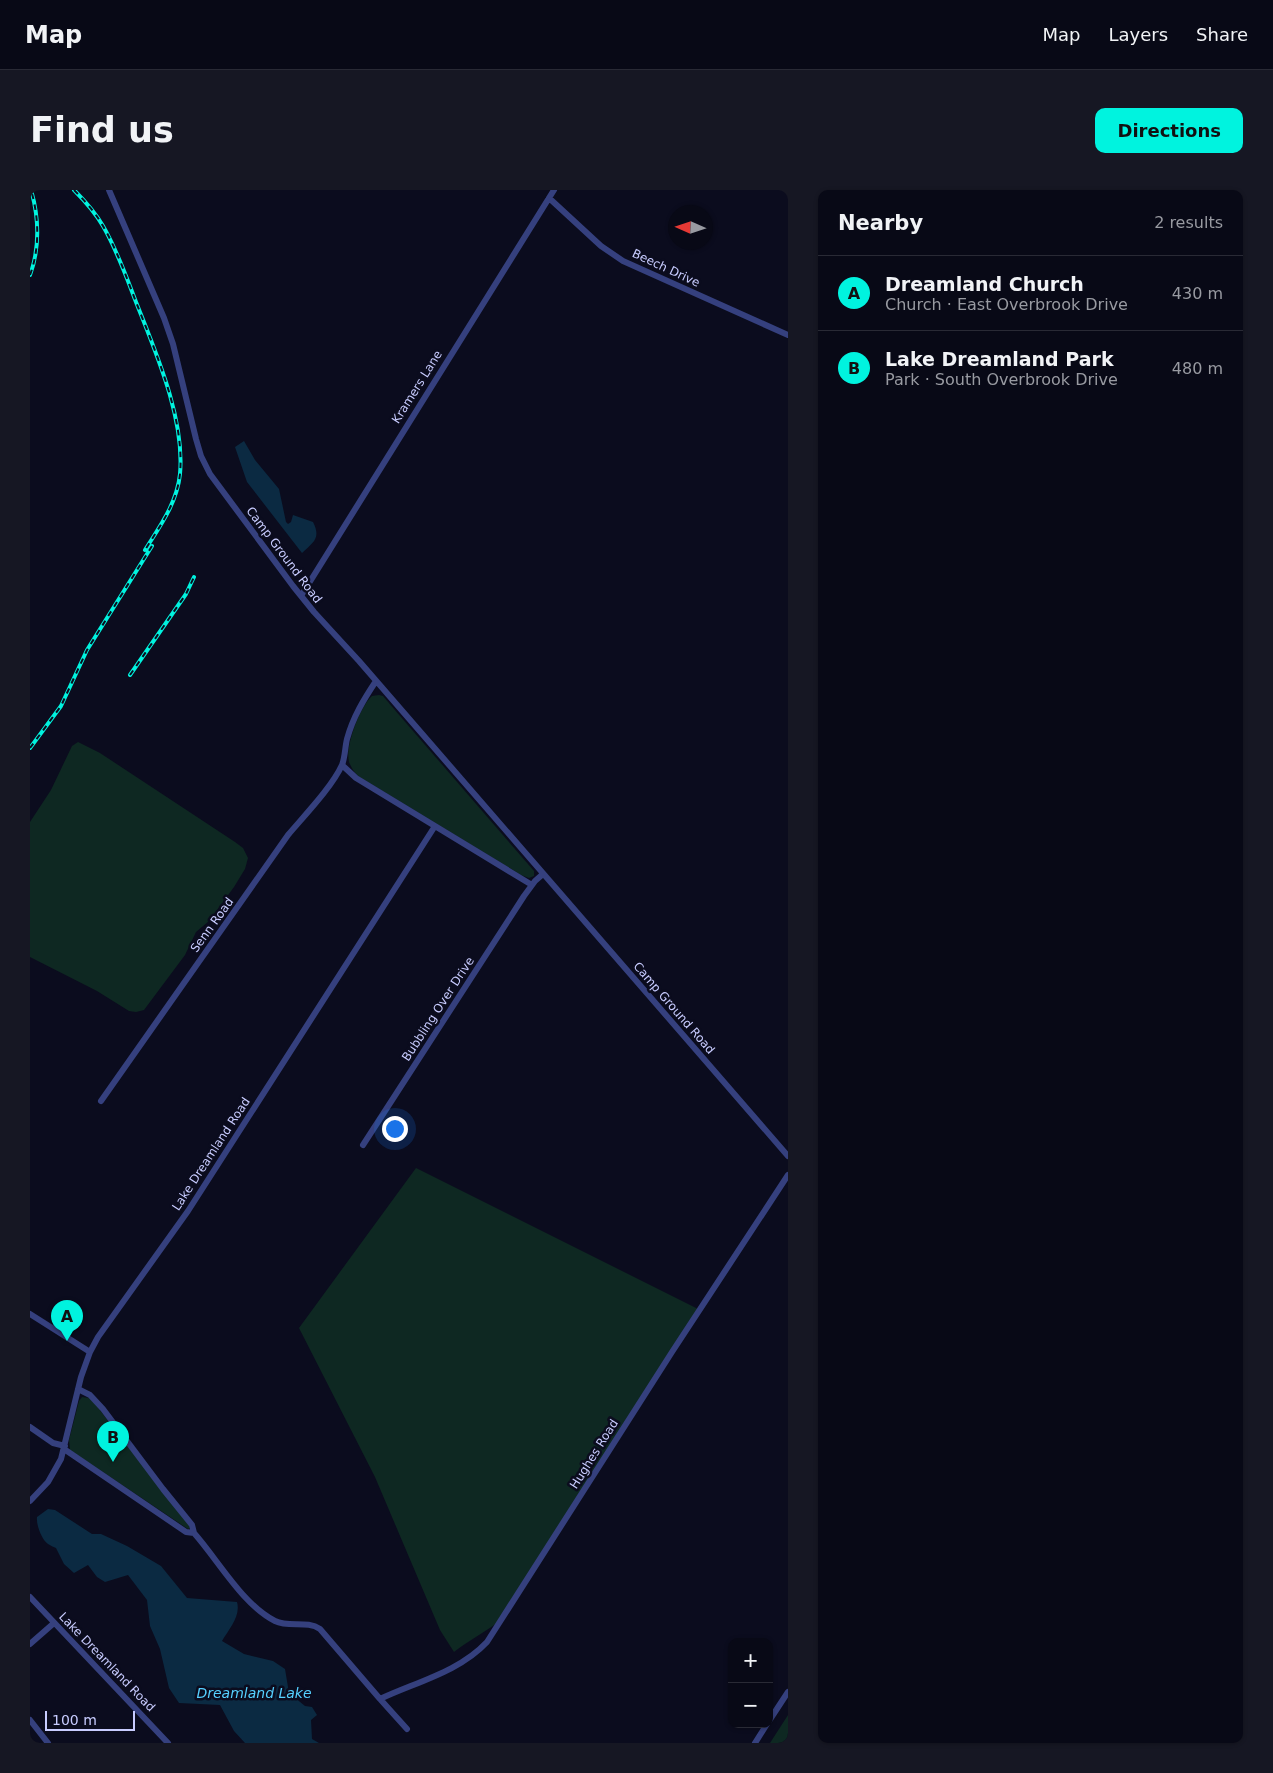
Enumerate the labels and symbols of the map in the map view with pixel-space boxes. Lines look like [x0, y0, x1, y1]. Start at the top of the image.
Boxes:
north arrow [668, 205, 713, 250]
street label: Beech Drive [630, 246, 702, 290]
street label: Kramers Lane [389, 348, 445, 426]
street label: Camp Ground Road [243, 504, 325, 606]
street label: Senn Road [187, 895, 237, 955]
street label: Bubbling Over Drive [399, 954, 477, 1064]
street label: Camp Ground Road [630, 959, 718, 1057]
street label: Lake Dreamland Road [169, 1095, 253, 1213]
your location [382, 1116, 408, 1142]
pin: A [51, 1300, 83, 1341]
street label: Hughes Road [567, 1417, 621, 1491]
pin: B [97, 1421, 129, 1462]
street label: Lake Dreamland Road [56, 1610, 158, 1714]
water label: Dreamland Lake [196, 1685, 312, 1701]
scale bar [45, 1708, 135, 1731]

